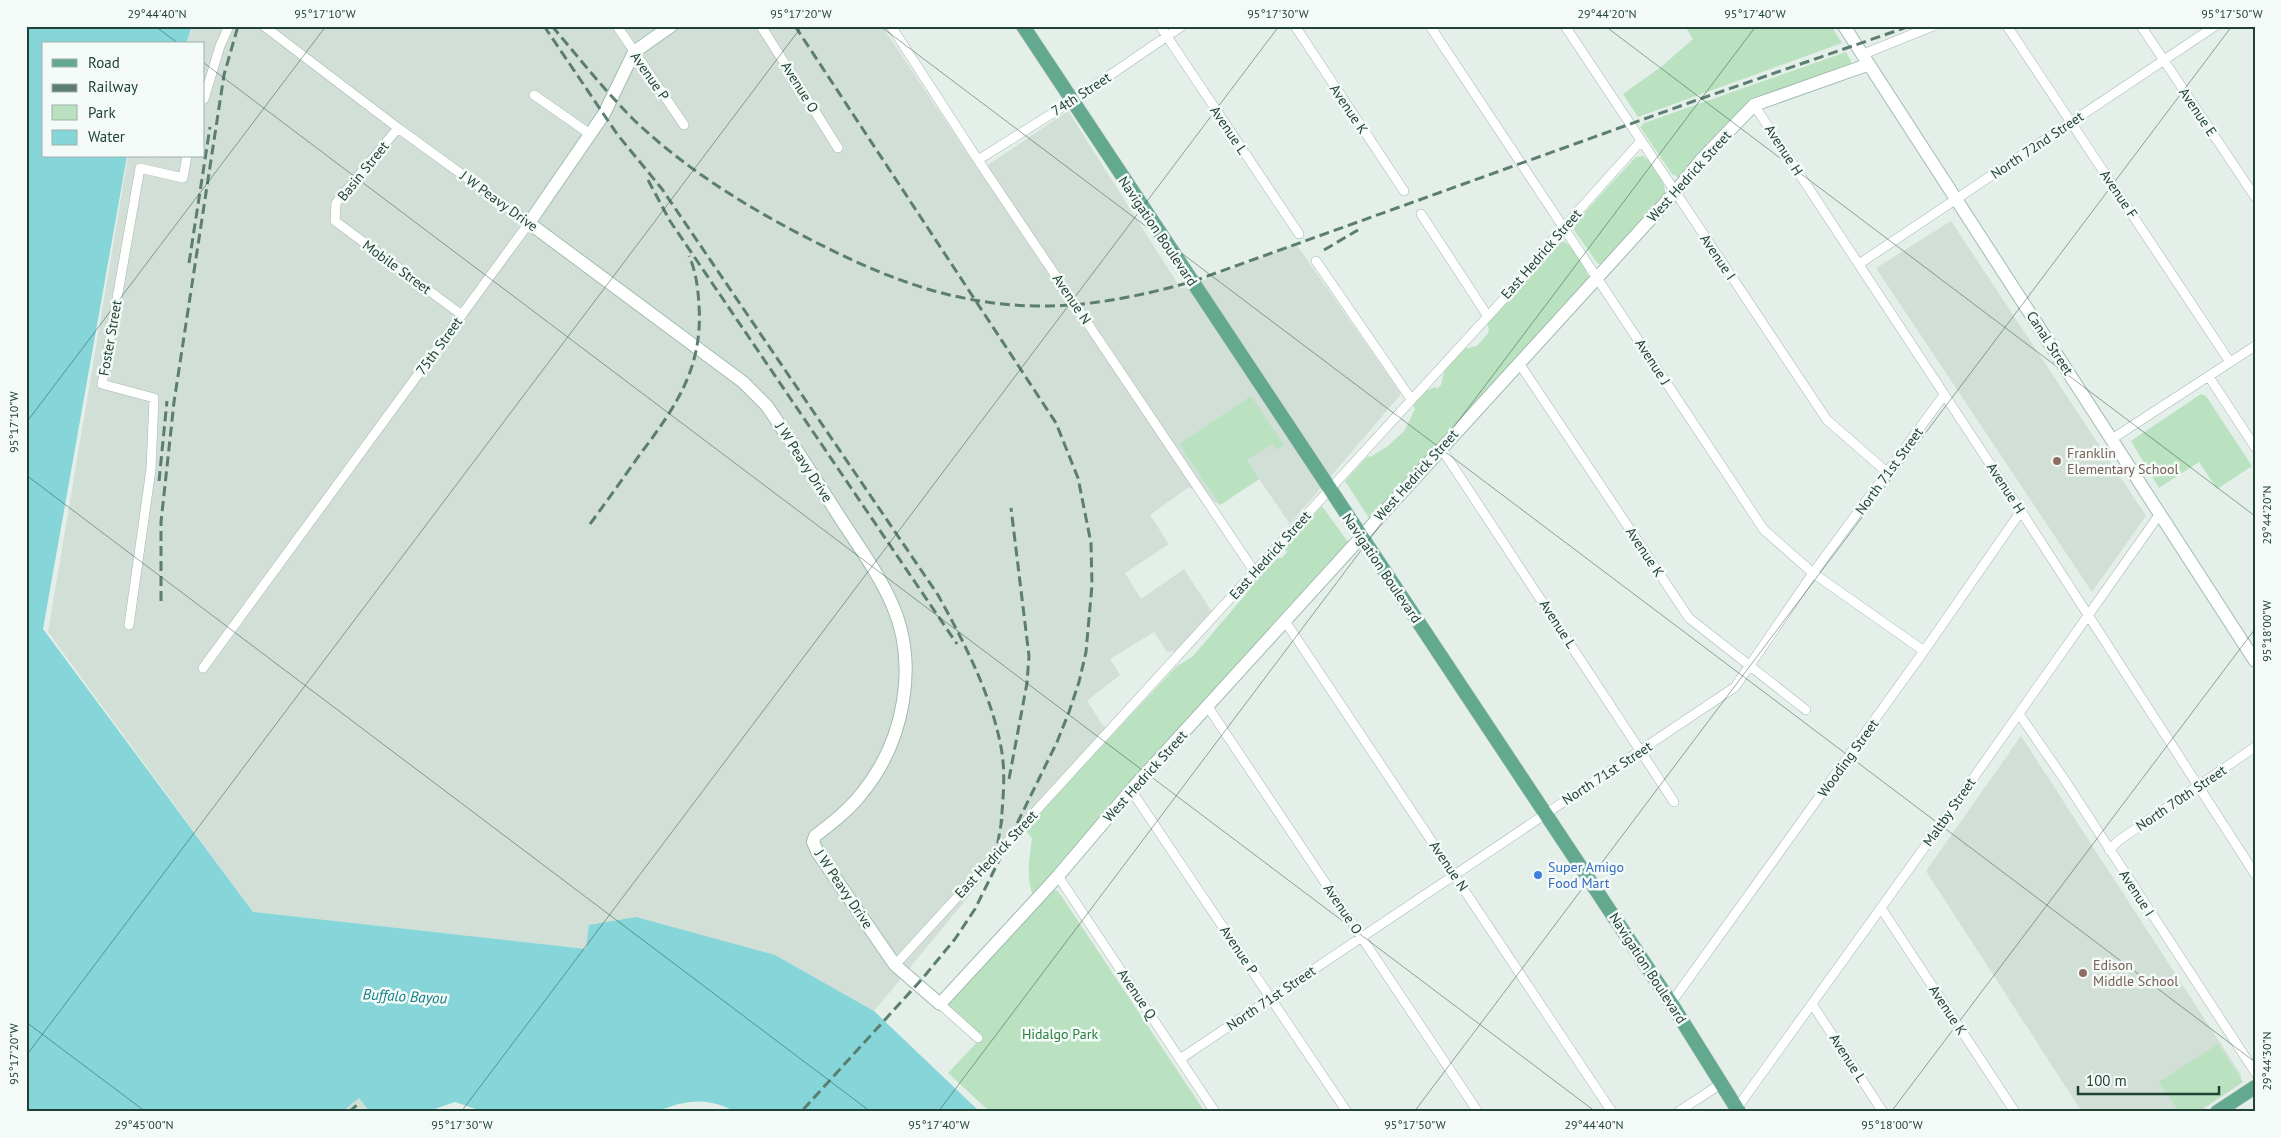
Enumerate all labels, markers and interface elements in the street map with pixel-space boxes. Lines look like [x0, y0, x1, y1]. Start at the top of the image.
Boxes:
text: 29°44'40"N [127, 6, 187, 21]
text: 95°17'10"W [294, 6, 356, 21]
text: 95°17'20"W [770, 6, 832, 21]
text: 95°17'30"W [1247, 6, 1309, 21]
text: 29°44'20"N [1577, 6, 1637, 21]
text: 95°17'40"W [1724, 6, 1786, 21]
text: 95°17'50"W [2201, 6, 2263, 21]
legend [42, 42, 205, 158]
street label: Avenue P [627, 48, 673, 104]
text: Road [88, 53, 120, 72]
street label: Avenue O [777, 58, 823, 116]
street label: 74th Street [1048, 68, 1114, 120]
text: Railway [88, 77, 138, 96]
street label: Avenue K [1326, 81, 1372, 138]
street label: Avenue E [2175, 84, 2221, 140]
street label: Avenue L [1206, 102, 1252, 158]
text: Park [88, 103, 116, 122]
street label: North 72nd Street [1987, 107, 2087, 183]
street label: Avenue H [1761, 121, 1807, 179]
street label: West Hedrick Street [1643, 126, 1735, 226]
text: Water [88, 127, 125, 146]
street label: Basin Street [333, 137, 393, 205]
street label: J W Peavy Drive [456, 166, 541, 235]
street label: Avenue F [2096, 166, 2142, 222]
street label: Navigation Boulevard [1115, 173, 1201, 289]
street label: East Hedrick Street [1497, 205, 1585, 303]
street label: Avenue I [1696, 231, 1740, 283]
street label: Mobile Street [359, 236, 435, 298]
street label: Avenue N [1049, 270, 1095, 328]
street label: Foster Street [94, 298, 126, 377]
street label: Canal Street [2023, 308, 2078, 379]
street label: 75th Street [412, 313, 466, 378]
street label: Avenue J [1631, 335, 1675, 389]
text: 95°17'10"W [6, 391, 21, 453]
street label: J W Peavy Drive [771, 418, 837, 505]
street label: North 71st Street [1851, 424, 1927, 518]
street label: West Hedrick Street [1370, 425, 1462, 525]
place label: Franklin Elementary School [2067, 444, 2179, 478]
marker: Franklin Elementary School [2051, 455, 2063, 467]
street label: Avenue H [1983, 459, 2029, 517]
text: 29°44'20"N [2259, 485, 2274, 545]
street label: East Hedrick Street [1225, 507, 1315, 603]
street label: Navigation Boulevard [1339, 510, 1425, 626]
street label: Avenue K [1622, 524, 1668, 581]
street label: Avenue L [1536, 596, 1580, 652]
text: 95°18'00"W [2259, 600, 2274, 662]
street label: Wooding Street [1814, 715, 1882, 800]
street label: West Hedrick Street [1099, 726, 1191, 826]
street label: North 71st Street [1559, 737, 1656, 809]
street label: North 70th Street [2132, 761, 2230, 835]
street label: Maltby Street [1919, 774, 1979, 850]
street label: East Hedrick Street [951, 806, 1041, 902]
street label: Avenue N [1426, 837, 1472, 895]
street label: J W Peavy Drive [810, 845, 877, 932]
place label: Super Amigo Food Mart [1548, 858, 1624, 892]
street label: Avenue I [2115, 866, 2159, 920]
marker: Super Amigo Food Mart [1532, 869, 1544, 881]
street label: Avenue O [1320, 880, 1366, 938]
street label: Navigation Boulevard [1605, 909, 1691, 1027]
street label: Avenue P [1216, 922, 1262, 978]
place label: Edison Middle School [2093, 956, 2178, 990]
street label: North 71st Street [1223, 961, 1319, 1034]
street label: Avenue Q [1114, 965, 1161, 1023]
marker: Edison Middle School [2077, 967, 2089, 979]
street label: Avenue K [1925, 982, 1971, 1039]
water label: Buffalo Bayou [362, 984, 448, 1008]
text: 95°17'20"W [6, 1023, 21, 1085]
park label: Hidalgo Park [1022, 1025, 1098, 1043]
street label: Avenue L [1826, 1030, 1870, 1086]
text: 29°44'30"N [2259, 1031, 2274, 1091]
scale bar [2078, 1063, 2220, 1095]
text: 100 m [2086, 1071, 2127, 1090]
text: 29°45'00"N [114, 1117, 174, 1132]
text: 95°17'30"W [431, 1117, 493, 1132]
text: 95°17'40"W [908, 1117, 970, 1132]
text: 95°17'50"W [1384, 1117, 1446, 1132]
text: 29°44'40"N [1564, 1117, 1624, 1132]
text: 95°18'00"W [1861, 1117, 1923, 1132]

